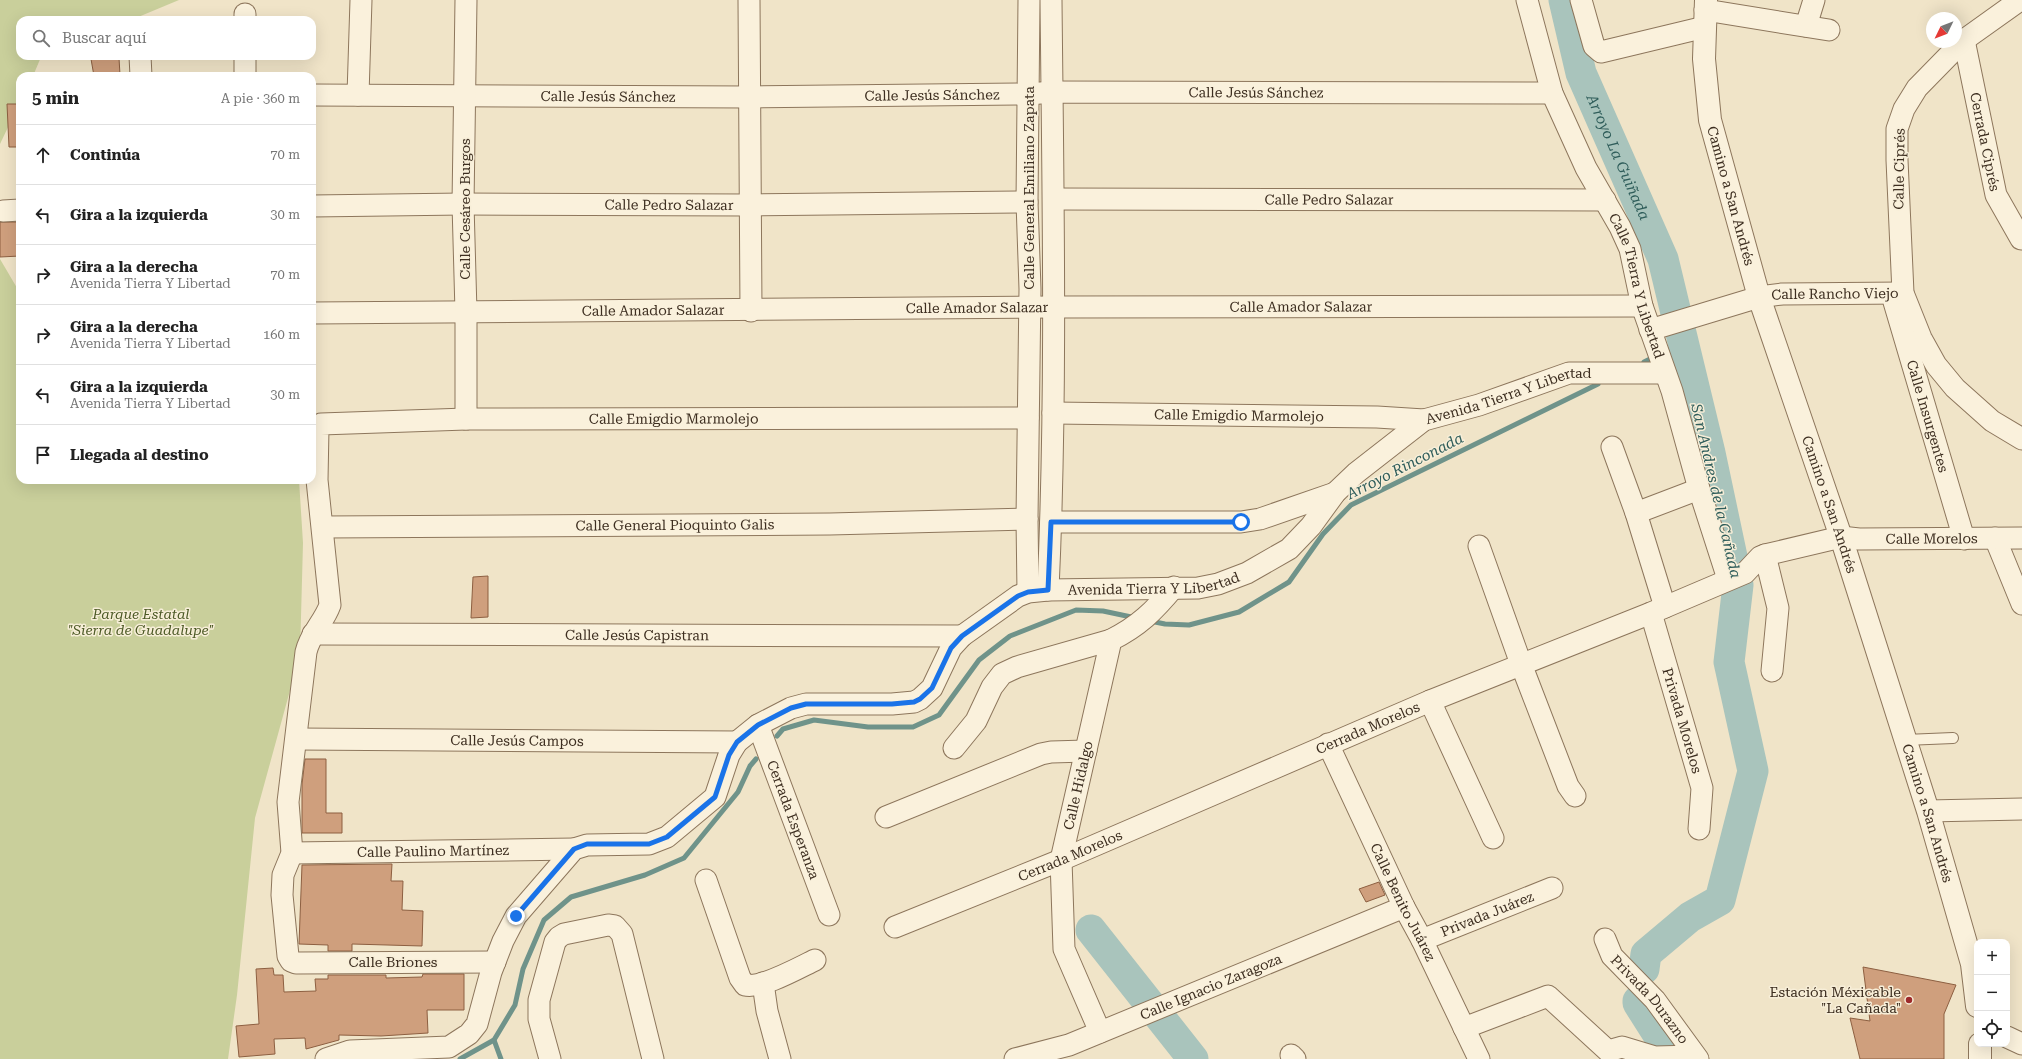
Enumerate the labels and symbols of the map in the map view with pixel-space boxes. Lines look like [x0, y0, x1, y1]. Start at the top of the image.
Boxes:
north arrow [1926, 12, 1962, 48]
street label: Calle Jesús Sánchez [1188, 84, 1324, 101]
street label: Calle Jesús Sánchez [864, 86, 1000, 104]
street label: Calle General Emiliano Zapata [1021, 86, 1037, 290]
street label: Calle Jesús Sánchez [540, 88, 676, 105]
water label: Arroyo La Guiñada [1582, 91, 1654, 223]
street label: Cerrada Ciprés [1967, 91, 2003, 193]
street label: Camino a San Andrés [1704, 124, 1758, 268]
street label: Calle Ciprés [1890, 128, 1908, 210]
street label: Calle Cesáreo Burgos [457, 138, 473, 280]
street label: Calle Pedro Salazar [1264, 191, 1394, 208]
street label: Calle Pedro Salazar [604, 196, 734, 213]
street label: Calle Tierra Y Libertad [1606, 210, 1668, 360]
street label: Calle Rancho Viejo [1770, 285, 1899, 303]
street label: Calle Amador Salazar [1230, 298, 1373, 315]
street label: Calle Amador Salazar [906, 299, 1049, 316]
street label: Calle Amador Salazar [582, 302, 725, 319]
street label: Calle Insurgentes [1904, 358, 1952, 475]
street label: Avenida Tierra Y Libertad [1424, 365, 1592, 427]
water label: San Andres de la Cañada [1687, 401, 1745, 580]
street label: Calle Emigdio Marmolejo [1154, 406, 1324, 424]
street label: Calle Emigdio Marmolejo [589, 410, 759, 427]
water label: Arroyo Rinconada [1343, 429, 1466, 504]
street label: Camino a San Andrés [1799, 434, 1860, 575]
route start [1232, 513, 1250, 531]
street label: Calle General Pioquinto Galis [575, 516, 775, 534]
street label: Calle Morelos [1886, 530, 1978, 547]
street label: Avenida Tierra Y Libertad [1067, 569, 1242, 598]
park label: Parque Estatal "Sierra de Guadalupe" [68, 606, 214, 638]
street label: Calle Jesús Capistran [565, 627, 709, 643]
street label: Privada Morelos [1659, 666, 1705, 776]
street label: Cerrada Morelos [1313, 698, 1422, 757]
street label: Calle Jesús Campos [450, 732, 584, 749]
street label: Calle Hidalgo [1060, 739, 1096, 831]
street label: Camino a San Andrés [1899, 742, 1956, 885]
street label: Cerrada Esperanza [764, 758, 823, 882]
street label: Cerrada Morelos [1016, 827, 1125, 885]
street label: Calle Benito Juárez [1367, 841, 1439, 964]
street label: Calle Paulino Martínez [357, 842, 510, 860]
street label: Privada Juárez [1438, 888, 1536, 940]
route end [507, 907, 525, 925]
street label: Calle Ignacio Zaragoza [1137, 950, 1284, 1023]
street label: Privada Durazno [1608, 952, 1692, 1047]
street label: Calle Briones [348, 954, 438, 970]
place label: Estación Méxicable "La Cañada" [1769, 984, 1901, 1016]
marker: Estación Méxicable "La Cañada" [1904, 995, 1914, 1005]

